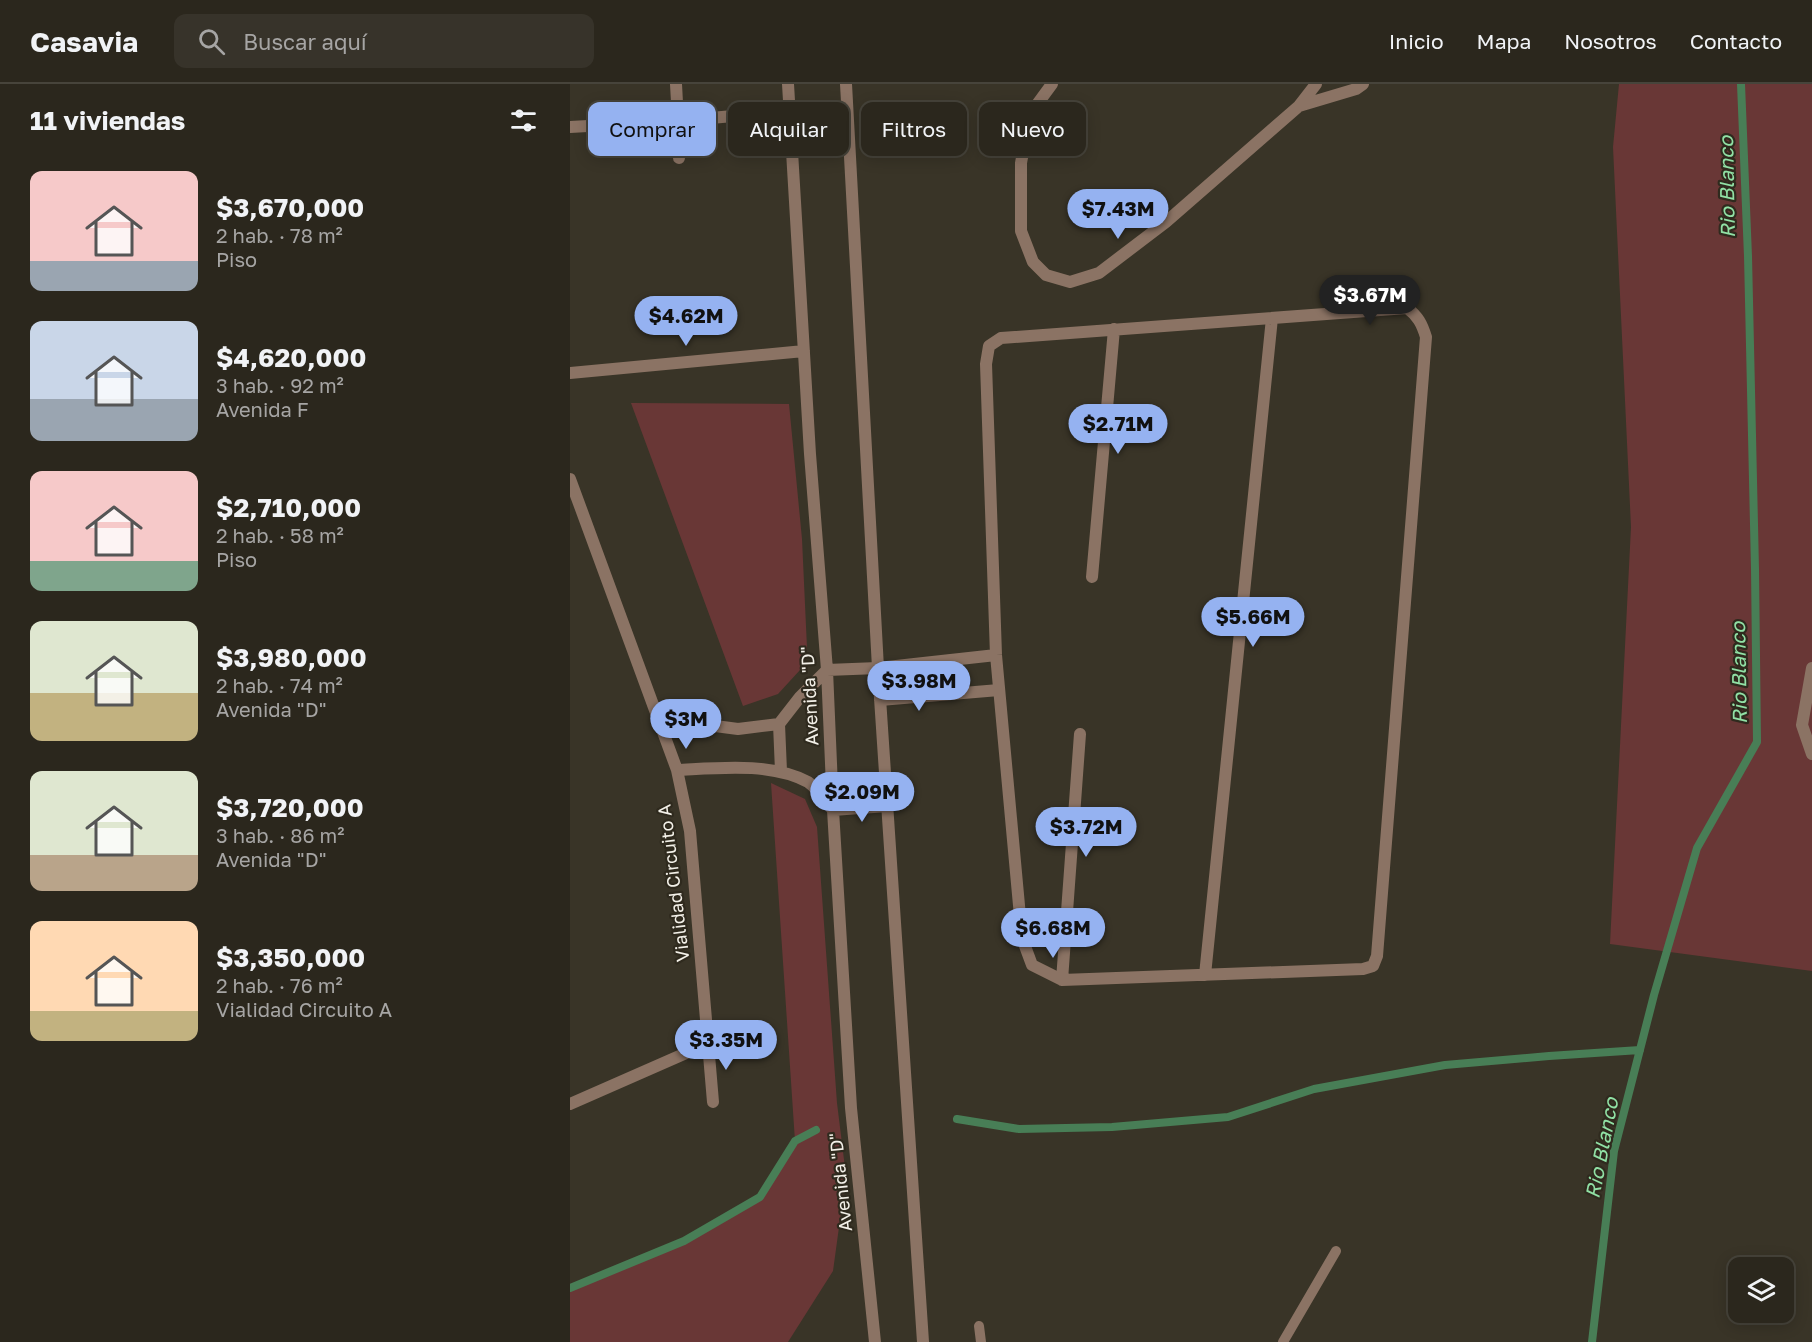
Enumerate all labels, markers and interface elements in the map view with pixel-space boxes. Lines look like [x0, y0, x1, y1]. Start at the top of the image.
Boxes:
search box [174, 14, 594, 68]
text: Casavia [30, 25, 138, 58]
icon: search [195, 25, 228, 58]
text: Buscar aquí [243, 28, 367, 55]
text: Inicio [1389, 28, 1444, 54]
text: Mapa [1477, 28, 1531, 54]
text: Nosotros [1564, 28, 1657, 54]
text: Contacto [1690, 28, 1782, 54]
chip: Comprar [588, 102, 716, 156]
chip: Alquilar [728, 102, 849, 156]
chip: Filtros [861, 102, 967, 156]
chip: Nuevo [979, 102, 1086, 156]
icon: filters [507, 104, 540, 137]
text: 11 viviendas [30, 105, 185, 136]
water label: Rio Blanco [1713, 135, 1739, 238]
pin: $7.43M [1069, 189, 1167, 240]
text: $3,670,000 [216, 192, 364, 223]
icon: home [78, 195, 150, 267]
text: $7.43M [1081, 196, 1155, 220]
text: 2 hab. · 78 m² [216, 223, 343, 247]
text: Piso [216, 247, 257, 271]
pin: $3.67M [1321, 275, 1419, 326]
text: $3.67M [1333, 282, 1407, 306]
pin: $4.62M [637, 296, 735, 347]
text: $4.62M [649, 303, 724, 327]
text: $4,620,000 [216, 342, 366, 373]
icon: home [78, 345, 150, 417]
text: 3 hab. · 92 m² [216, 373, 344, 397]
text: Avenida F [216, 397, 309, 421]
pin: $2.71M [1069, 404, 1167, 455]
text: $2.71M [1083, 411, 1154, 435]
text: $2,710,000 [216, 492, 361, 523]
icon: home [78, 495, 150, 567]
text: 2 hab. · 58 m² [216, 523, 344, 547]
text: Piso [216, 547, 257, 571]
pin: $5.66M [1204, 597, 1302, 648]
text: $5.66M [1215, 604, 1291, 628]
water label: Rio Blanco [1725, 621, 1751, 724]
text: $3,980,000 [216, 642, 367, 673]
icon: home [78, 645, 150, 717]
street label: Avenida "D" [795, 646, 823, 746]
pin: $3.98M [870, 661, 968, 712]
text: $3.98M [881, 668, 957, 692]
text: 2 hab. · 74 m² [216, 673, 343, 697]
text: Avenida "D" [216, 697, 326, 721]
pin: $3M [657, 699, 715, 750]
text: $3M [664, 706, 708, 730]
pin: $2.09M [813, 772, 911, 823]
text: $2.09M [824, 779, 900, 803]
text: $3,720,000 [216, 792, 364, 823]
icon: home [78, 795, 150, 867]
street label: Vialidad Circuito A [652, 803, 694, 963]
pin: $3.72M [1037, 807, 1135, 858]
text: $3.72M [1050, 814, 1122, 838]
text: 3 hab. · 86 m² [216, 823, 344, 847]
text: Avenida "D" [216, 847, 326, 871]
pin: $6.68M [1004, 908, 1102, 959]
text: $6.68M [1015, 915, 1091, 939]
text: $3,350,000 [216, 942, 365, 973]
icon: home [78, 945, 150, 1017]
text: 2 hab. · 76 m² [216, 973, 343, 997]
text: Vialidad Circuito A [216, 997, 392, 1021]
pin: $3.35M [677, 1020, 775, 1071]
text: $3.35M [689, 1027, 763, 1051]
water label: Rio Blanco [1579, 1094, 1623, 1200]
street label: Avenida "D" [824, 1132, 856, 1233]
map controls [1728, 1257, 1794, 1323]
button: layers [1728, 1257, 1794, 1323]

